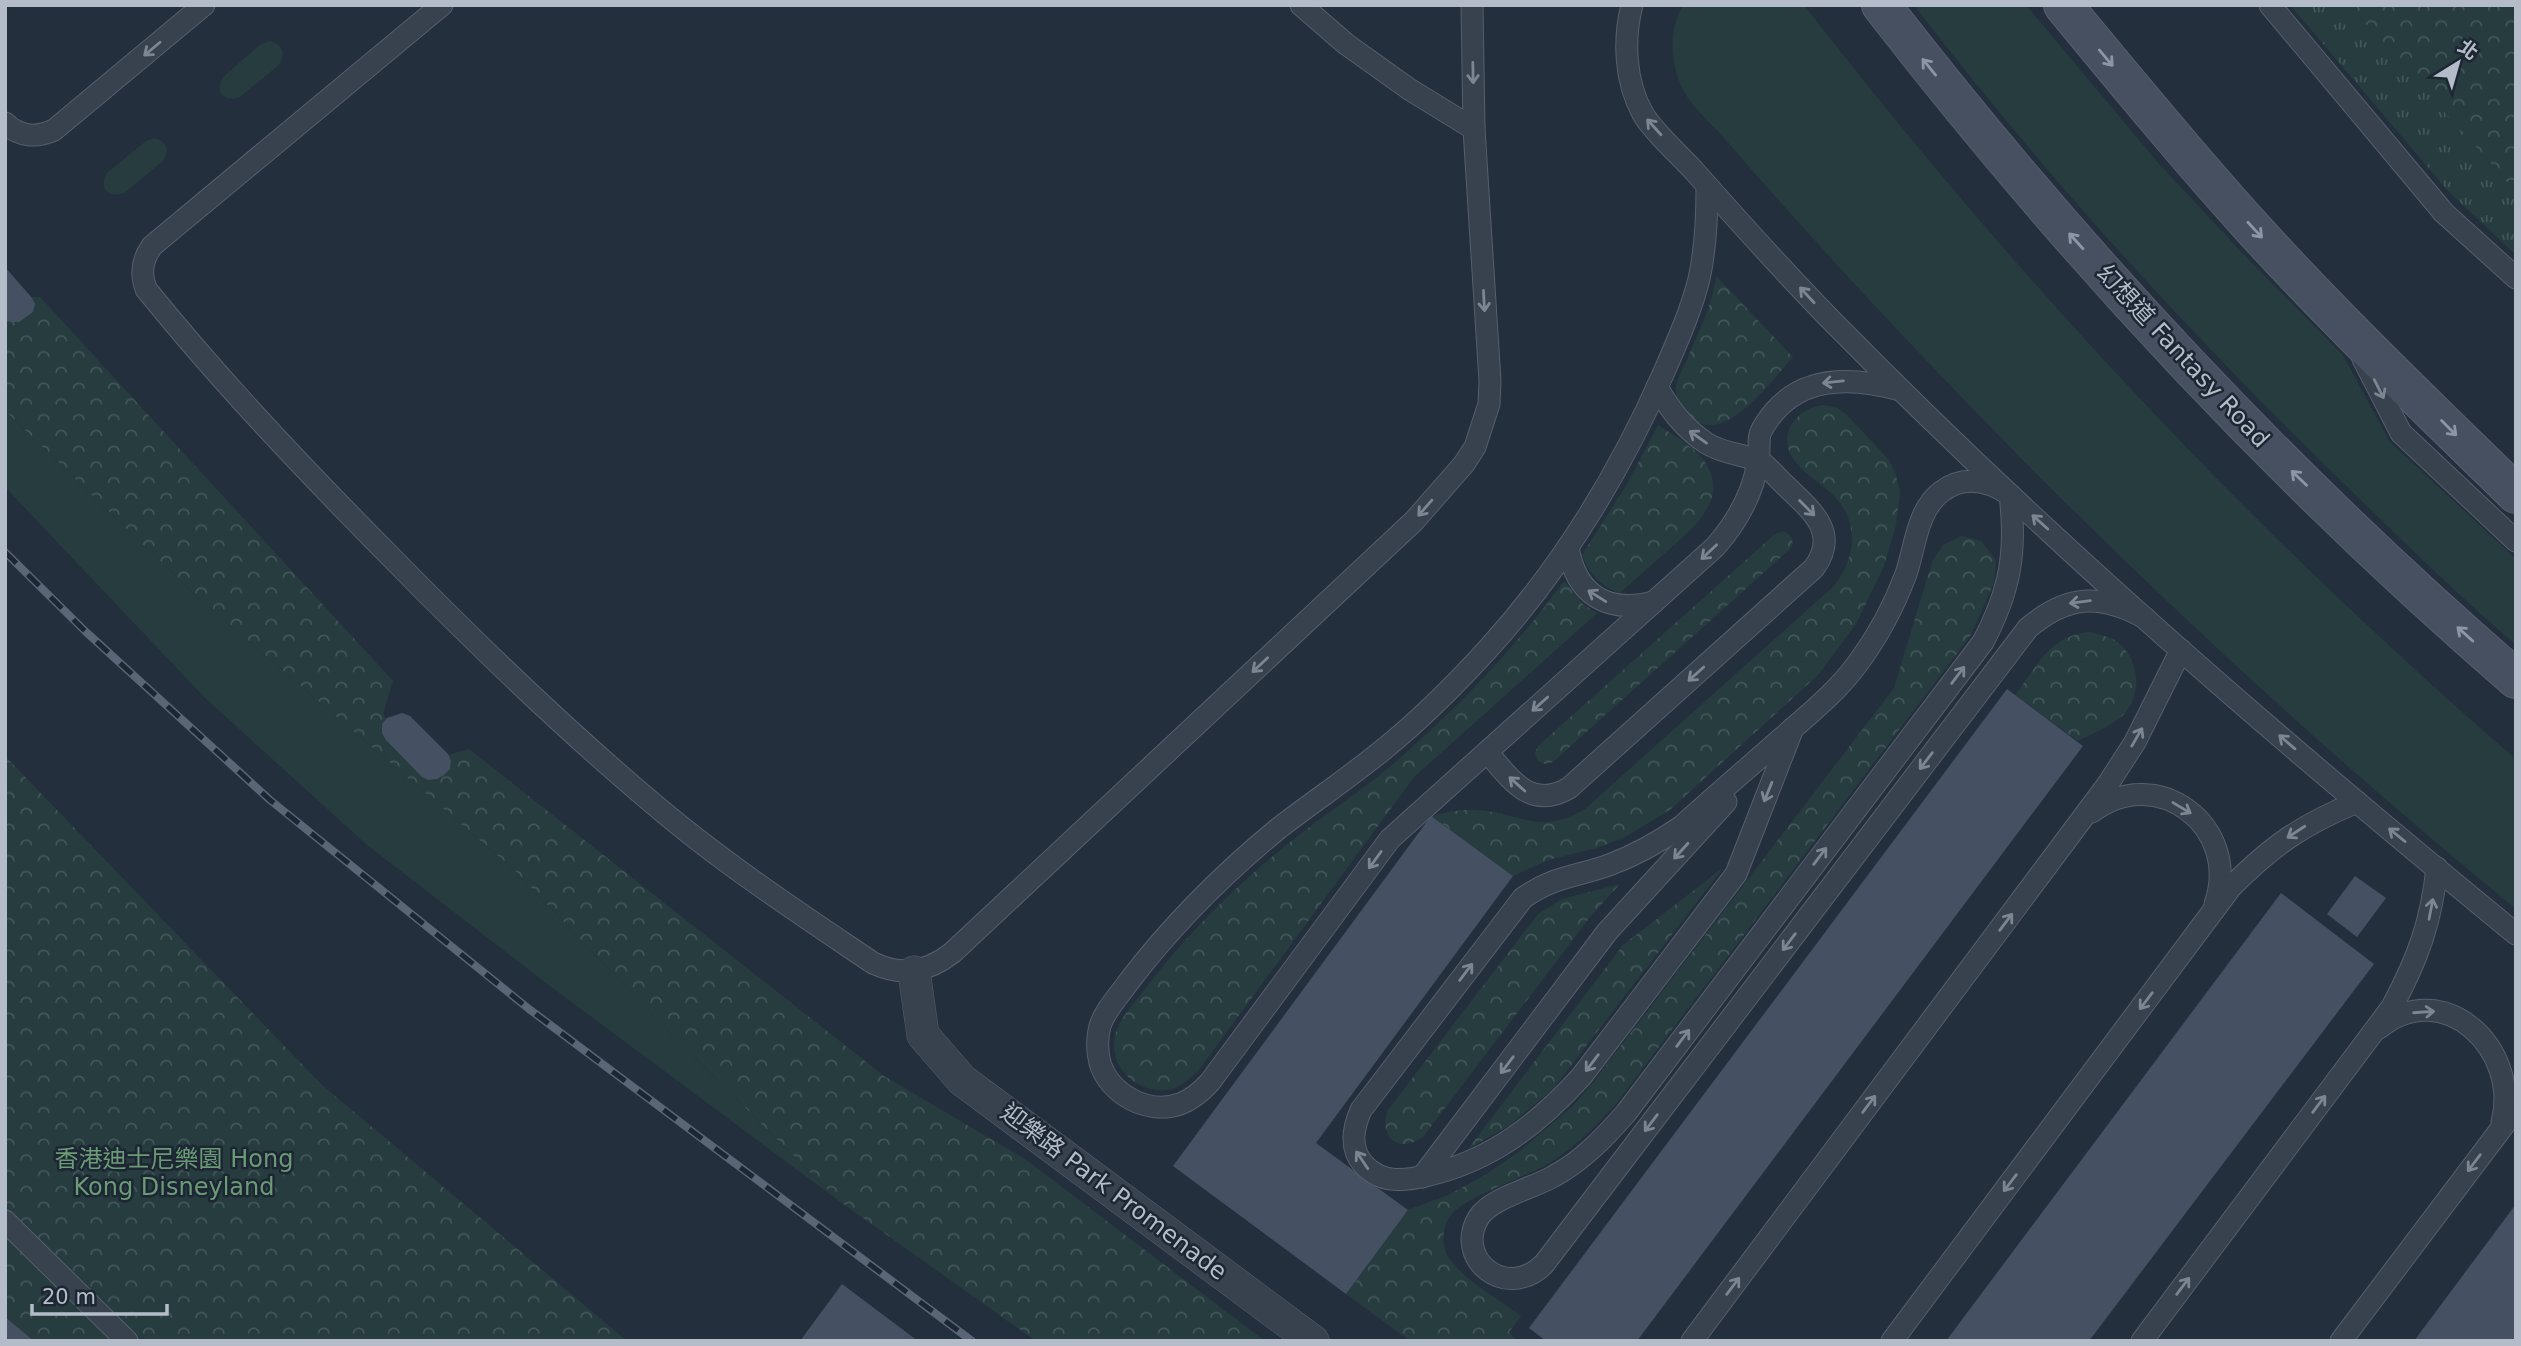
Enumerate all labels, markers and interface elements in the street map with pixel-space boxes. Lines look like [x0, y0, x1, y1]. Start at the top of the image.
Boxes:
north arrow [2423, 28, 2493, 98]
text: 北 [2454, 35, 2482, 64]
one-way arrow [143, 41, 161, 57]
one-way arrow [2099, 48, 2114, 66]
one-way arrow [1921, 59, 1937, 77]
one-way arrow [1466, 62, 1480, 85]
one-way arrow [1646, 118, 1662, 136]
one-way arrow [2247, 221, 2263, 239]
one-way arrow [2068, 232, 2084, 250]
street label: 幻想道 Fantasy Road [2091, 259, 2275, 453]
one-way arrow [1799, 286, 1815, 304]
one-way arrow [1478, 289, 1491, 312]
one-way arrow [1822, 376, 1845, 389]
one-way arrow [2372, 379, 2386, 399]
one-way arrow [2440, 420, 2457, 437]
one-way arrow [1689, 430, 1708, 444]
one-way arrow [2291, 469, 2308, 486]
one-way arrow [1417, 499, 1433, 517]
one-way arrow [1799, 499, 1816, 516]
one-way arrow [2032, 514, 2049, 531]
one-way arrow [1701, 544, 1718, 561]
one-way arrow [1588, 589, 1607, 604]
one-way arrow [2070, 596, 2092, 609]
one-way arrow [2456, 626, 2474, 642]
one-way arrow [1252, 656, 1269, 673]
one-way arrow [1687, 666, 1705, 682]
one-way arrow [1950, 666, 1965, 685]
one-way arrow [1531, 696, 1549, 712]
one-way arrow [2130, 727, 2144, 747]
one-way arrow [2278, 734, 2296, 750]
one-way arrow [1919, 752, 1934, 770]
one-way arrow [1508, 776, 1526, 792]
one-way arrow [1760, 780, 1773, 802]
one-way arrow [2172, 801, 2192, 815]
one-way arrow [2287, 825, 2306, 840]
one-way arrow [2388, 827, 2406, 843]
one-way arrow [1673, 842, 1689, 860]
one-way arrow [1813, 847, 1828, 866]
one-way arrow [1367, 850, 1382, 869]
one-way arrow [2425, 898, 2438, 921]
one-way arrow [1998, 913, 2013, 932]
one-way arrow [1781, 933, 1796, 951]
one-way arrow [1458, 962, 1473, 981]
one-way arrow [2139, 991, 2154, 1010]
one-way arrow [2412, 1005, 2435, 1018]
one-way arrow [1675, 1028, 1690, 1047]
one-way arrow [1585, 1053, 1599, 1072]
one-way arrow [1499, 1056, 1514, 1074]
one-way arrow [1862, 1095, 1876, 1114]
one-way arrow [2311, 1095, 2326, 1114]
street label: 迎樂路 Park Promenade [996, 1098, 1232, 1286]
one-way arrow [1644, 1114, 1659, 1133]
park label: 香港迪士尼樂園 Hong Kong Disneyland [55, 1145, 293, 1201]
one-way arrow [1355, 1151, 1369, 1170]
one-way arrow [2467, 1153, 2482, 1172]
one-way arrow [2002, 1173, 2017, 1192]
scale bar [32, 1272, 166, 1316]
one-way arrow [1725, 1277, 1740, 1296]
one-way arrow [2175, 1277, 2190, 1296]
text: 20 m [42, 1285, 96, 1309]

